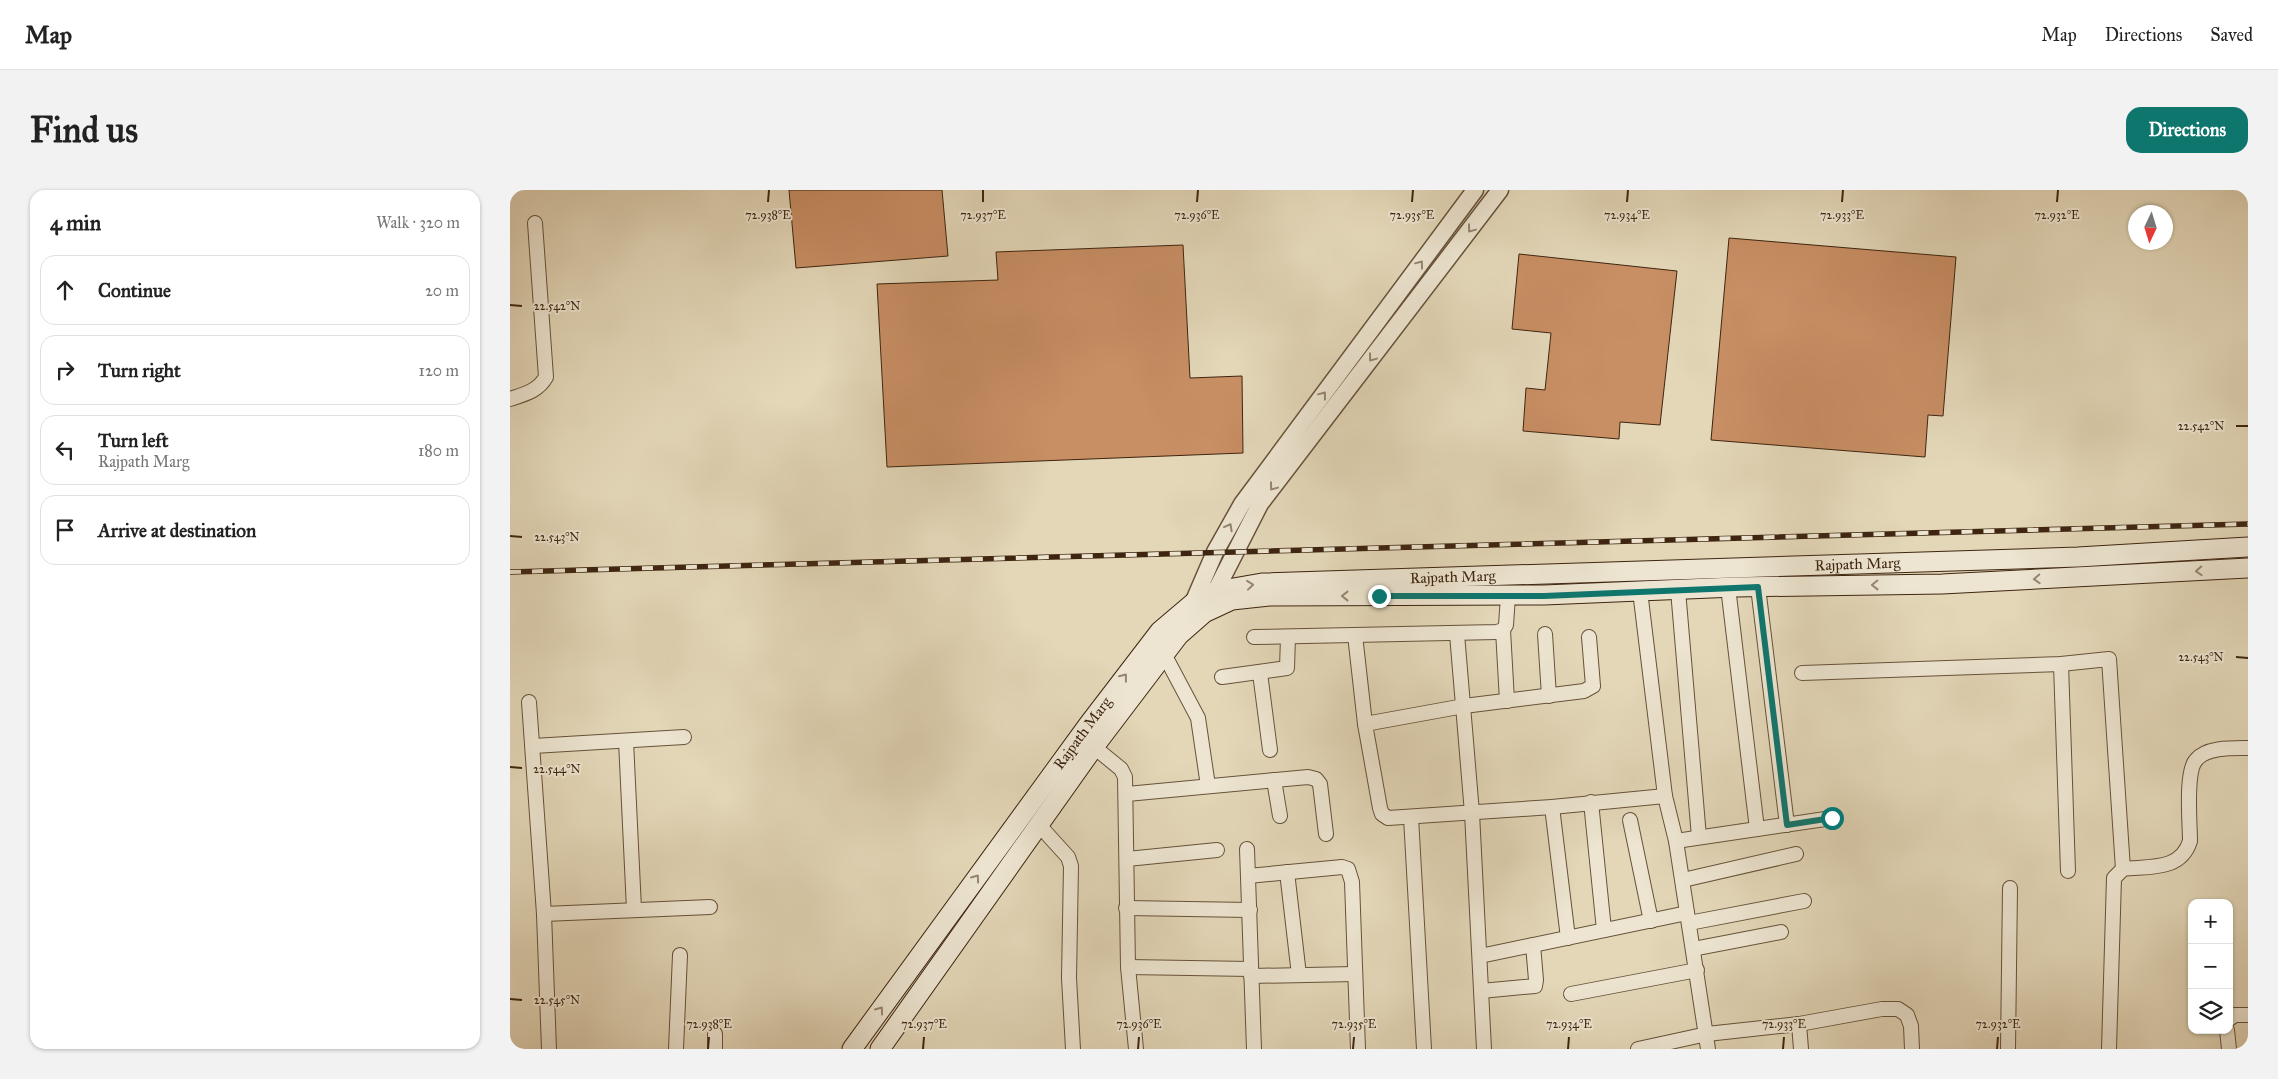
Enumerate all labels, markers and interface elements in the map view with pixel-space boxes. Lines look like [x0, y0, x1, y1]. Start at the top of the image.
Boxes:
text: Map [25, 20, 72, 50]
text: Map [2041, 24, 2077, 46]
text: Directions [2105, 24, 2182, 46]
text: Saved [2210, 24, 2253, 46]
button: Directions [2126, 107, 2248, 153]
text: Find us [30, 109, 138, 152]
north arrow [2128, 205, 2173, 250]
text: 72.938°E [745, 208, 791, 222]
text: 72.937°E [960, 208, 1006, 222]
text: 72.936°E [1174, 208, 1220, 222]
text: 72.935°E [1390, 208, 1435, 222]
text: 72.934°E [1604, 208, 1650, 222]
text: 72.933°E [1820, 208, 1864, 222]
text: 72.932°E [2034, 208, 2080, 222]
text: 4 min [50, 210, 101, 236]
text: Walk · 320 m [376, 213, 460, 232]
one-way arrow [1468, 223, 1476, 232]
one-way arrow [1414, 261, 1422, 270]
icon: ahead [51, 276, 79, 304]
text: Continue [98, 279, 171, 302]
text: 20 m [425, 281, 459, 300]
text: 22.542°N [534, 299, 580, 313]
one-way arrow [1369, 352, 1377, 361]
icon: right [51, 356, 79, 384]
text: Turn right [98, 359, 181, 382]
text: 120 m [419, 361, 459, 380]
one-way arrow [1317, 391, 1326, 401]
text: 22.542°N [2178, 419, 2224, 433]
text: Turn left [98, 429, 168, 452]
icon: left [51, 436, 79, 464]
text: 180 m [418, 441, 459, 460]
text: Rajpath Marg [98, 452, 189, 471]
one-way arrow [1270, 481, 1279, 491]
icon: arrive [51, 516, 79, 544]
text: Arrive at destination [98, 519, 256, 542]
one-way arrow [1223, 523, 1233, 532]
text: 22.543°N [534, 530, 580, 544]
street label: Rajpath Marg [1814, 554, 1902, 574]
one-way arrow [2195, 565, 2203, 576]
street label: Rajpath Marg [1410, 567, 1497, 587]
one-way arrow [2033, 574, 2040, 584]
one-way arrow [1246, 580, 1254, 591]
one-way arrow [1870, 580, 1878, 590]
route end [1368, 585, 1391, 608]
one-way arrow [1341, 591, 1348, 601]
text: 22.543°N [2178, 650, 2224, 664]
one-way arrow [1119, 674, 1127, 683]
street label: Rajpath Marg [1050, 693, 1116, 773]
text: 22.544°N [533, 762, 581, 776]
route start [1821, 807, 1844, 830]
one-way arrow [970, 874, 979, 884]
map controls [2188, 899, 2233, 1034]
button: + [2188, 899, 2233, 944]
button: − [2188, 944, 2233, 989]
button: layers [2188, 989, 2233, 1034]
text: 22.545°N [534, 993, 580, 1007]
one-way arrow [875, 1007, 883, 1016]
text: 72.938°E [686, 1017, 732, 1031]
text: 72.937°E [901, 1017, 947, 1031]
text: 72.936°E [1116, 1017, 1162, 1031]
text: 72.935°E [1332, 1017, 1377, 1031]
text: 72.934°E [1546, 1017, 1592, 1031]
text: 72.933°E [1762, 1017, 1806, 1031]
text: 72.932°E [1975, 1017, 2021, 1031]

